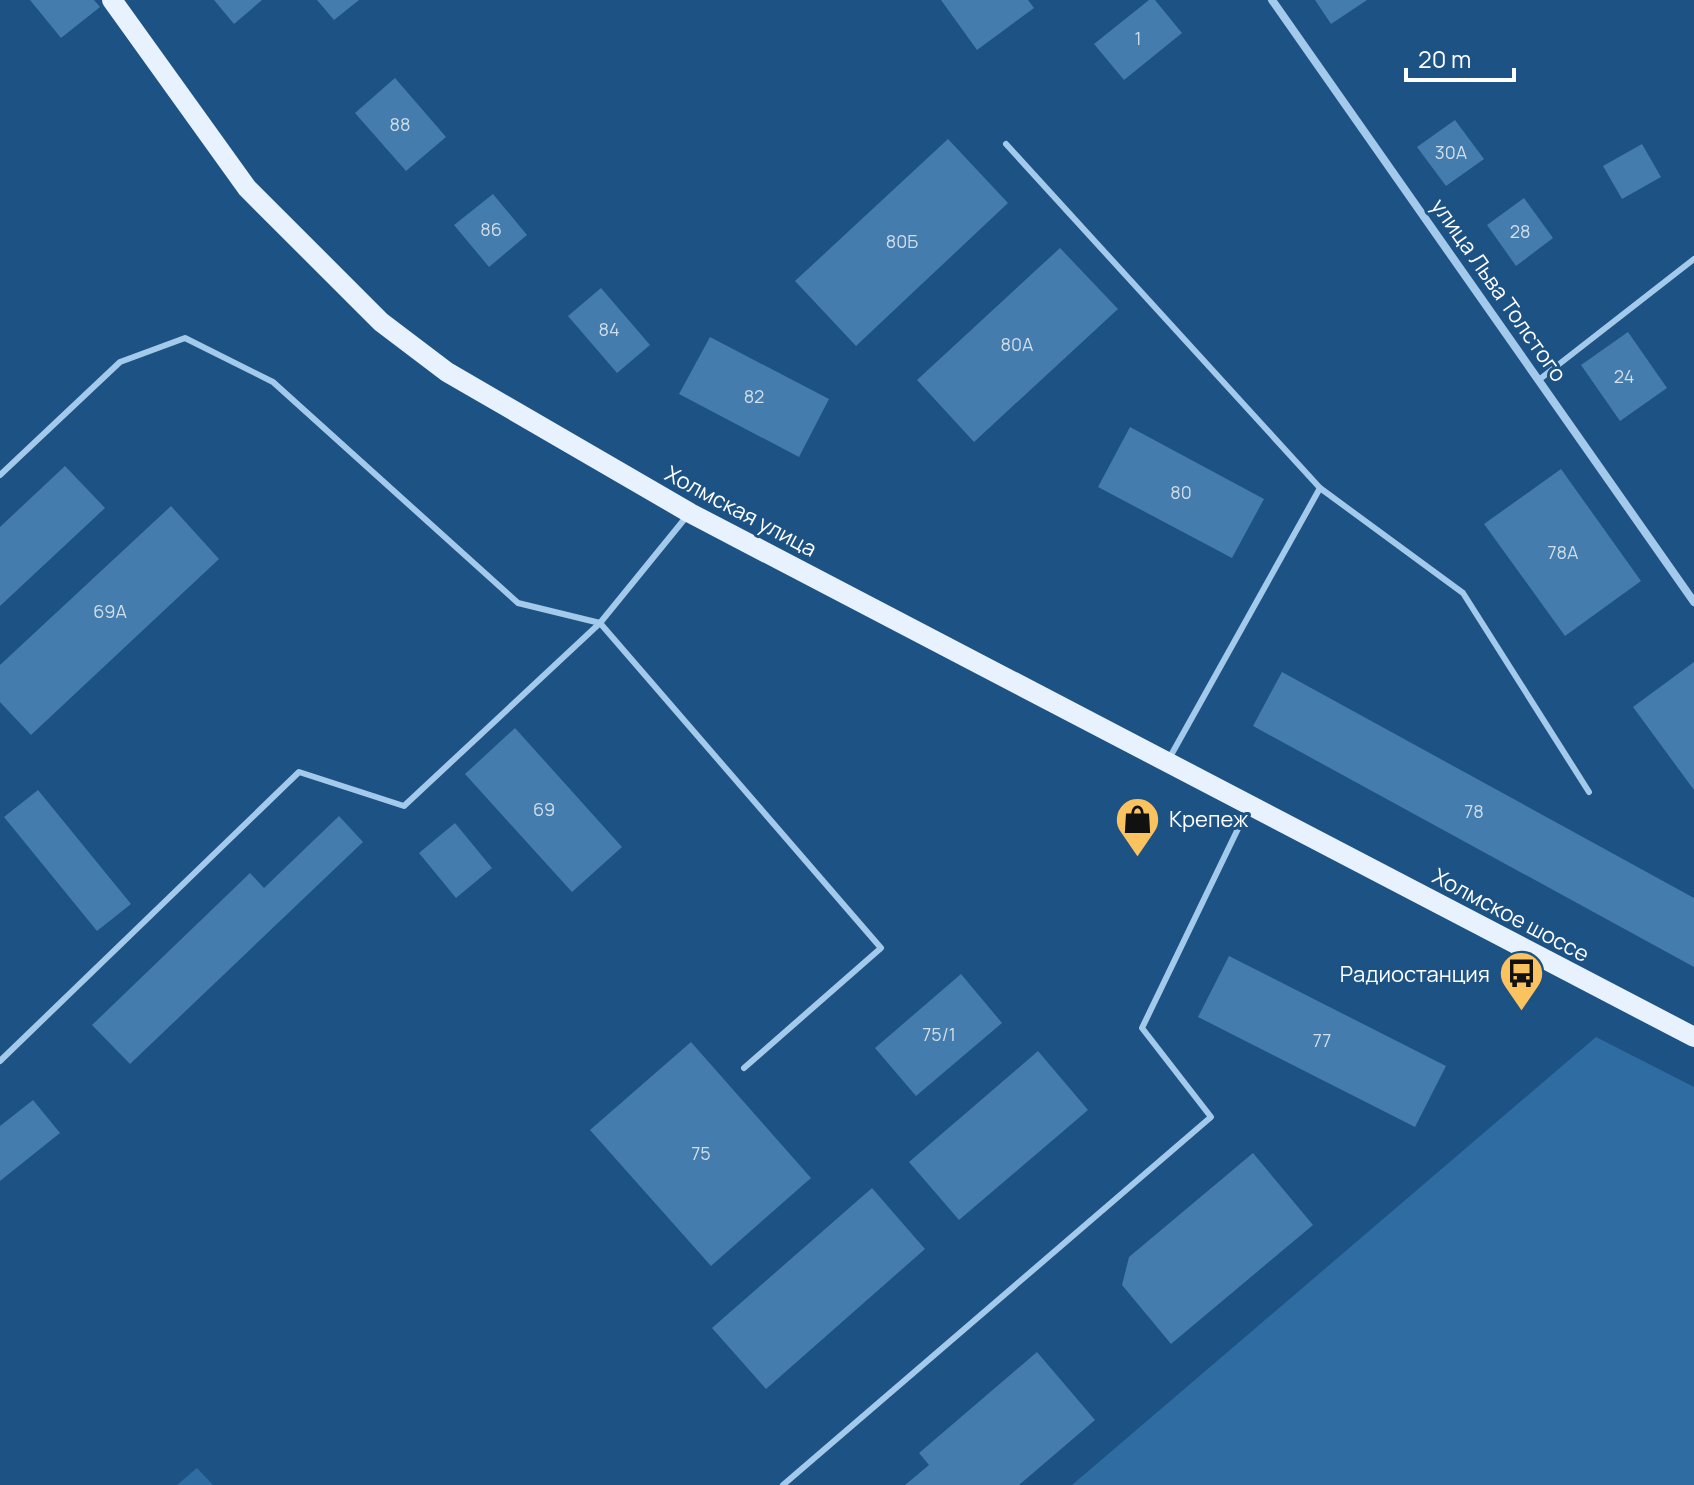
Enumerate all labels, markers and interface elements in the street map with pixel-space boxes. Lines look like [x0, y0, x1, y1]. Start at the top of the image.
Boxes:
house number: 1 [1134, 26, 1142, 50]
scale bar [1406, 32, 1514, 82]
text: 20 m [1418, 42, 1471, 75]
house number: 88 [390, 112, 410, 136]
house number: 30А [1435, 140, 1468, 164]
street label: улица Льва Толстого [1424, 192, 1574, 388]
house number: 86 [480, 217, 502, 241]
house number: 28 [1510, 219, 1530, 243]
house number: 80Б [886, 229, 918, 253]
house number: 84 [598, 317, 620, 341]
house number: 80А [1001, 332, 1034, 356]
house number: 24 [1614, 364, 1634, 388]
house number: 82 [744, 384, 764, 408]
street label: Холмская улица [660, 458, 822, 564]
house number: 80 [1170, 480, 1192, 504]
house number: 78А [1548, 540, 1579, 564]
house number: 69А [93, 599, 127, 623]
shop icon: Крепеж [1114, 795, 1162, 858]
house number: 69 [533, 797, 555, 821]
house number: 78 [1464, 799, 1484, 823]
place label: Крепеж [1169, 804, 1249, 834]
street label: Холмское шоссе [1427, 861, 1595, 969]
bus stop icon: Радиостанция [1497, 950, 1545, 1013]
place label: Радиостанция [1340, 959, 1490, 989]
house number: 75/1 [922, 1022, 956, 1046]
house number: 77 [1313, 1028, 1331, 1052]
house number: 75 [691, 1141, 711, 1165]

